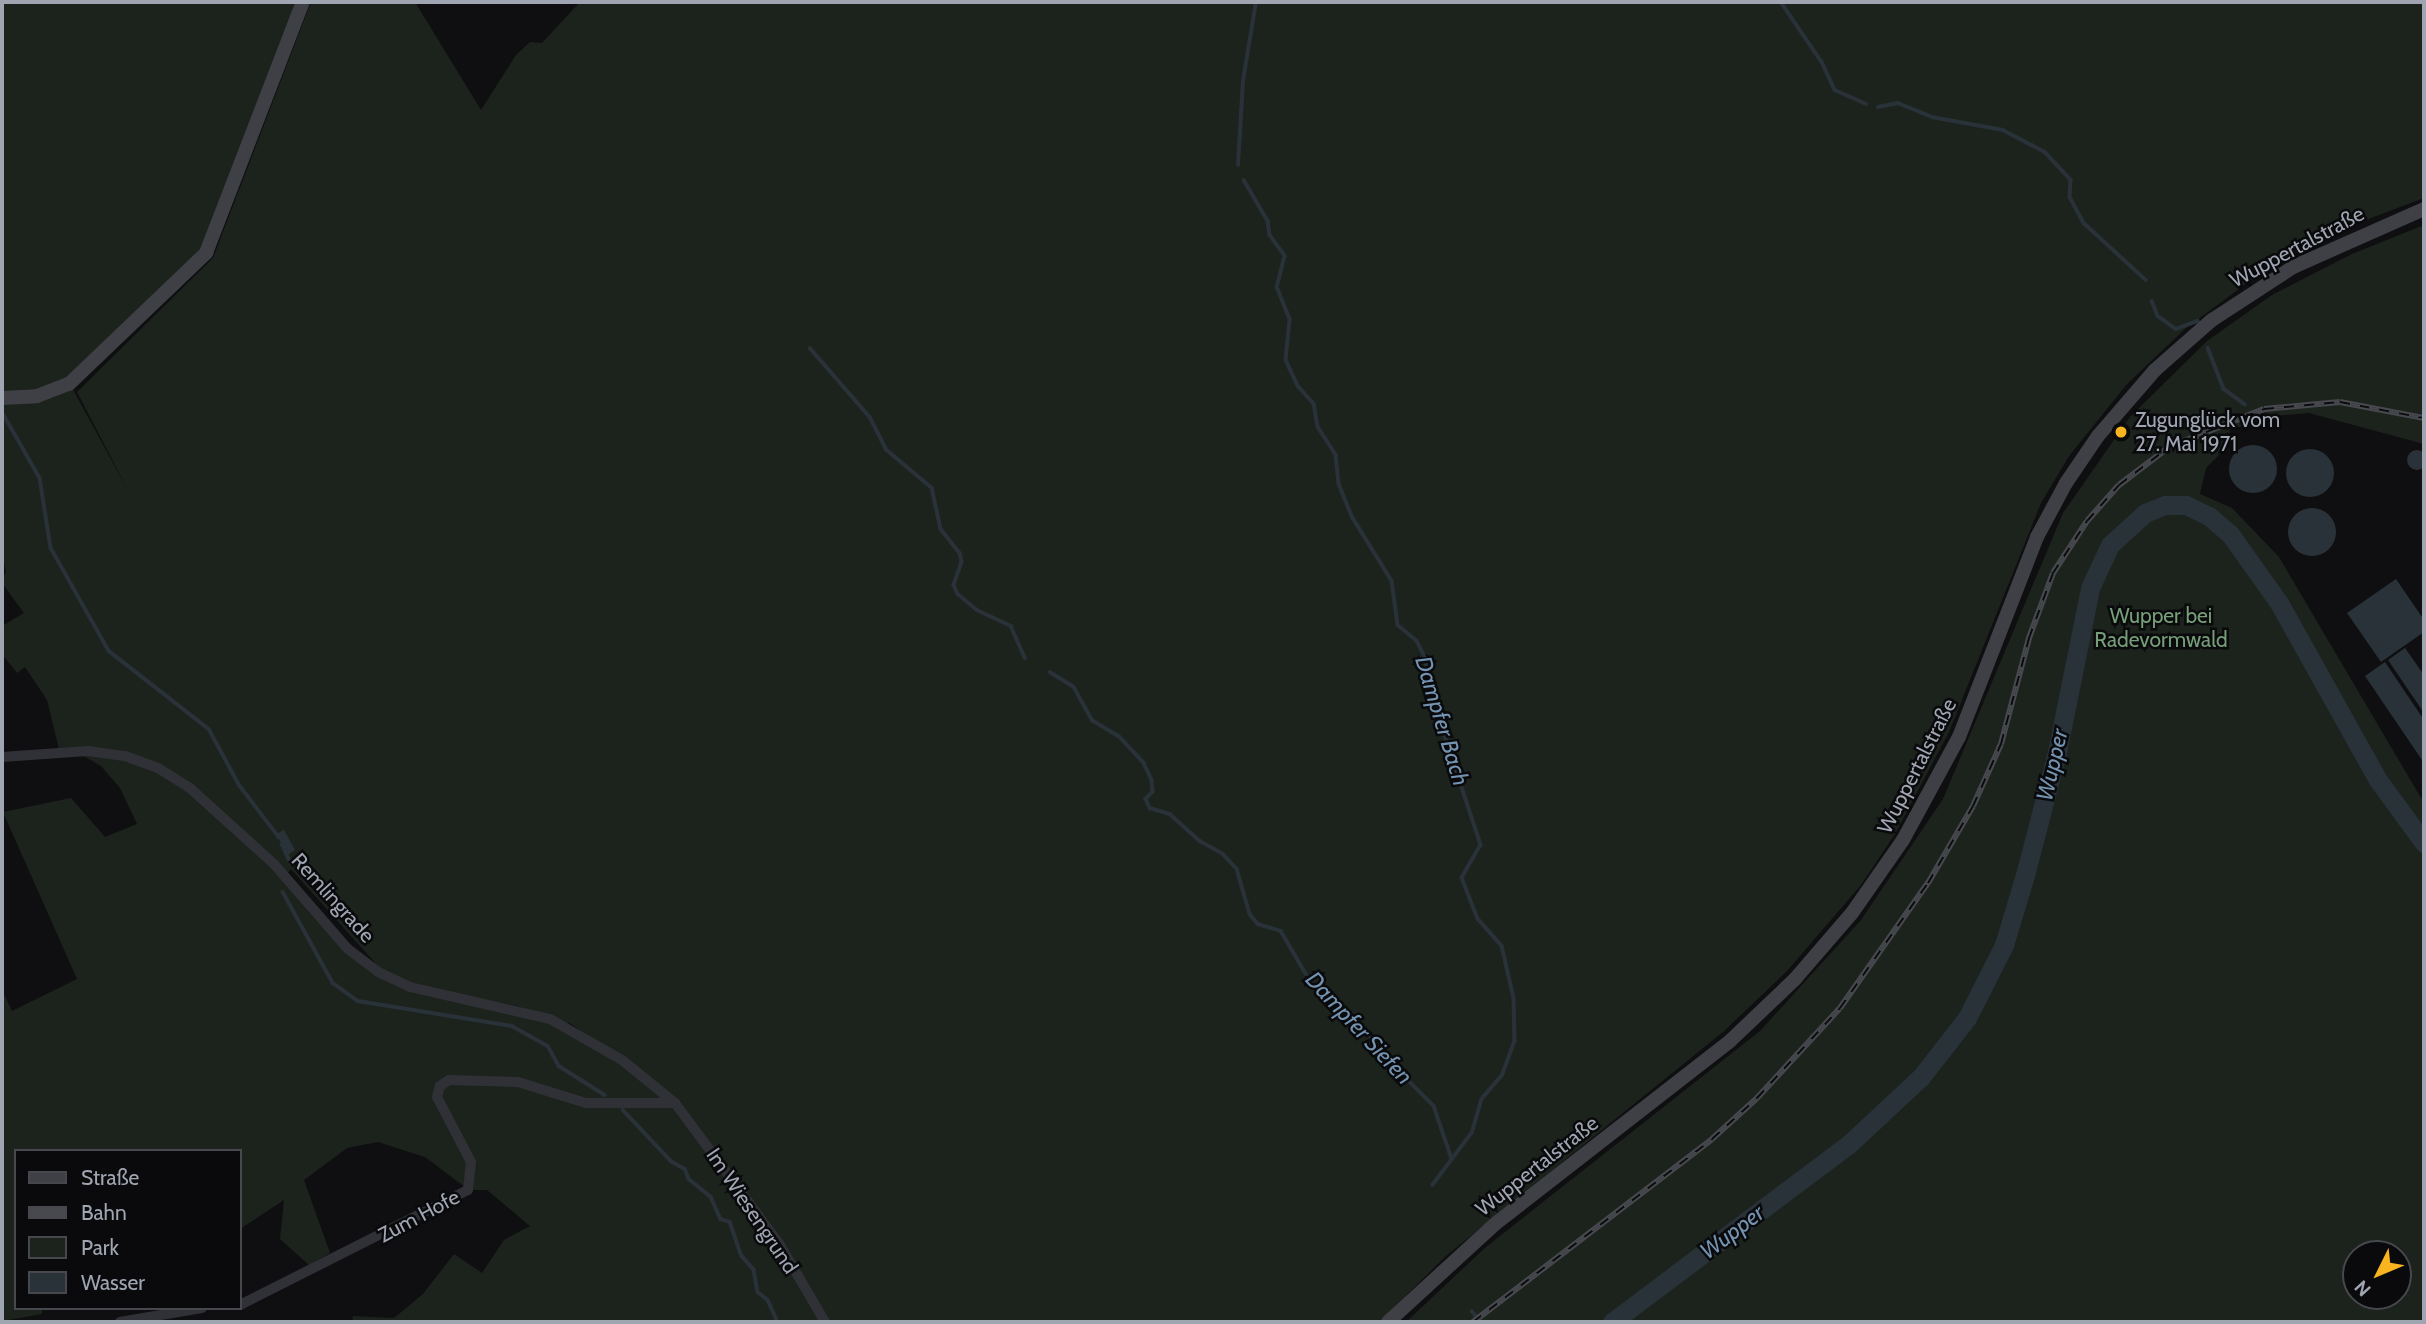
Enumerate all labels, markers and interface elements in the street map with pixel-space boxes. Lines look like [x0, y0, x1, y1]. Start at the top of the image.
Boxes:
street label: Wuppertalstraße [2226, 201, 2368, 293]
place label: Zugunglück vom 27. Mai 1971 [2135, 407, 2280, 457]
marker: Zugunglück vom 27. Mai 1971 [2113, 424, 2129, 440]
park label: Wupper bei Radevormwald [2094, 603, 2228, 653]
water label: Dampfer Bach [1409, 653, 1475, 789]
street label: Wuppertalstraße [1872, 694, 1962, 838]
water label: Wupper [2030, 726, 2074, 804]
street label: Remlingrade [286, 848, 380, 948]
water label: Dampfer Siefen [1300, 966, 1418, 1090]
street label: Wuppertalstraße [1471, 1110, 1603, 1222]
street label: Im Wiesengrund [701, 1143, 803, 1279]
legend [14, 1149, 242, 1310]
text: Straße [81, 1165, 139, 1190]
street label: Zum Hofe [374, 1184, 464, 1248]
water label: Wupper [1695, 1199, 1769, 1265]
text: Bahn [81, 1200, 127, 1225]
text: Park [81, 1235, 119, 1260]
north arrow [2342, 1240, 2412, 1310]
text: Wasser [81, 1270, 145, 1295]
text: N [2350, 1276, 2376, 1301]

